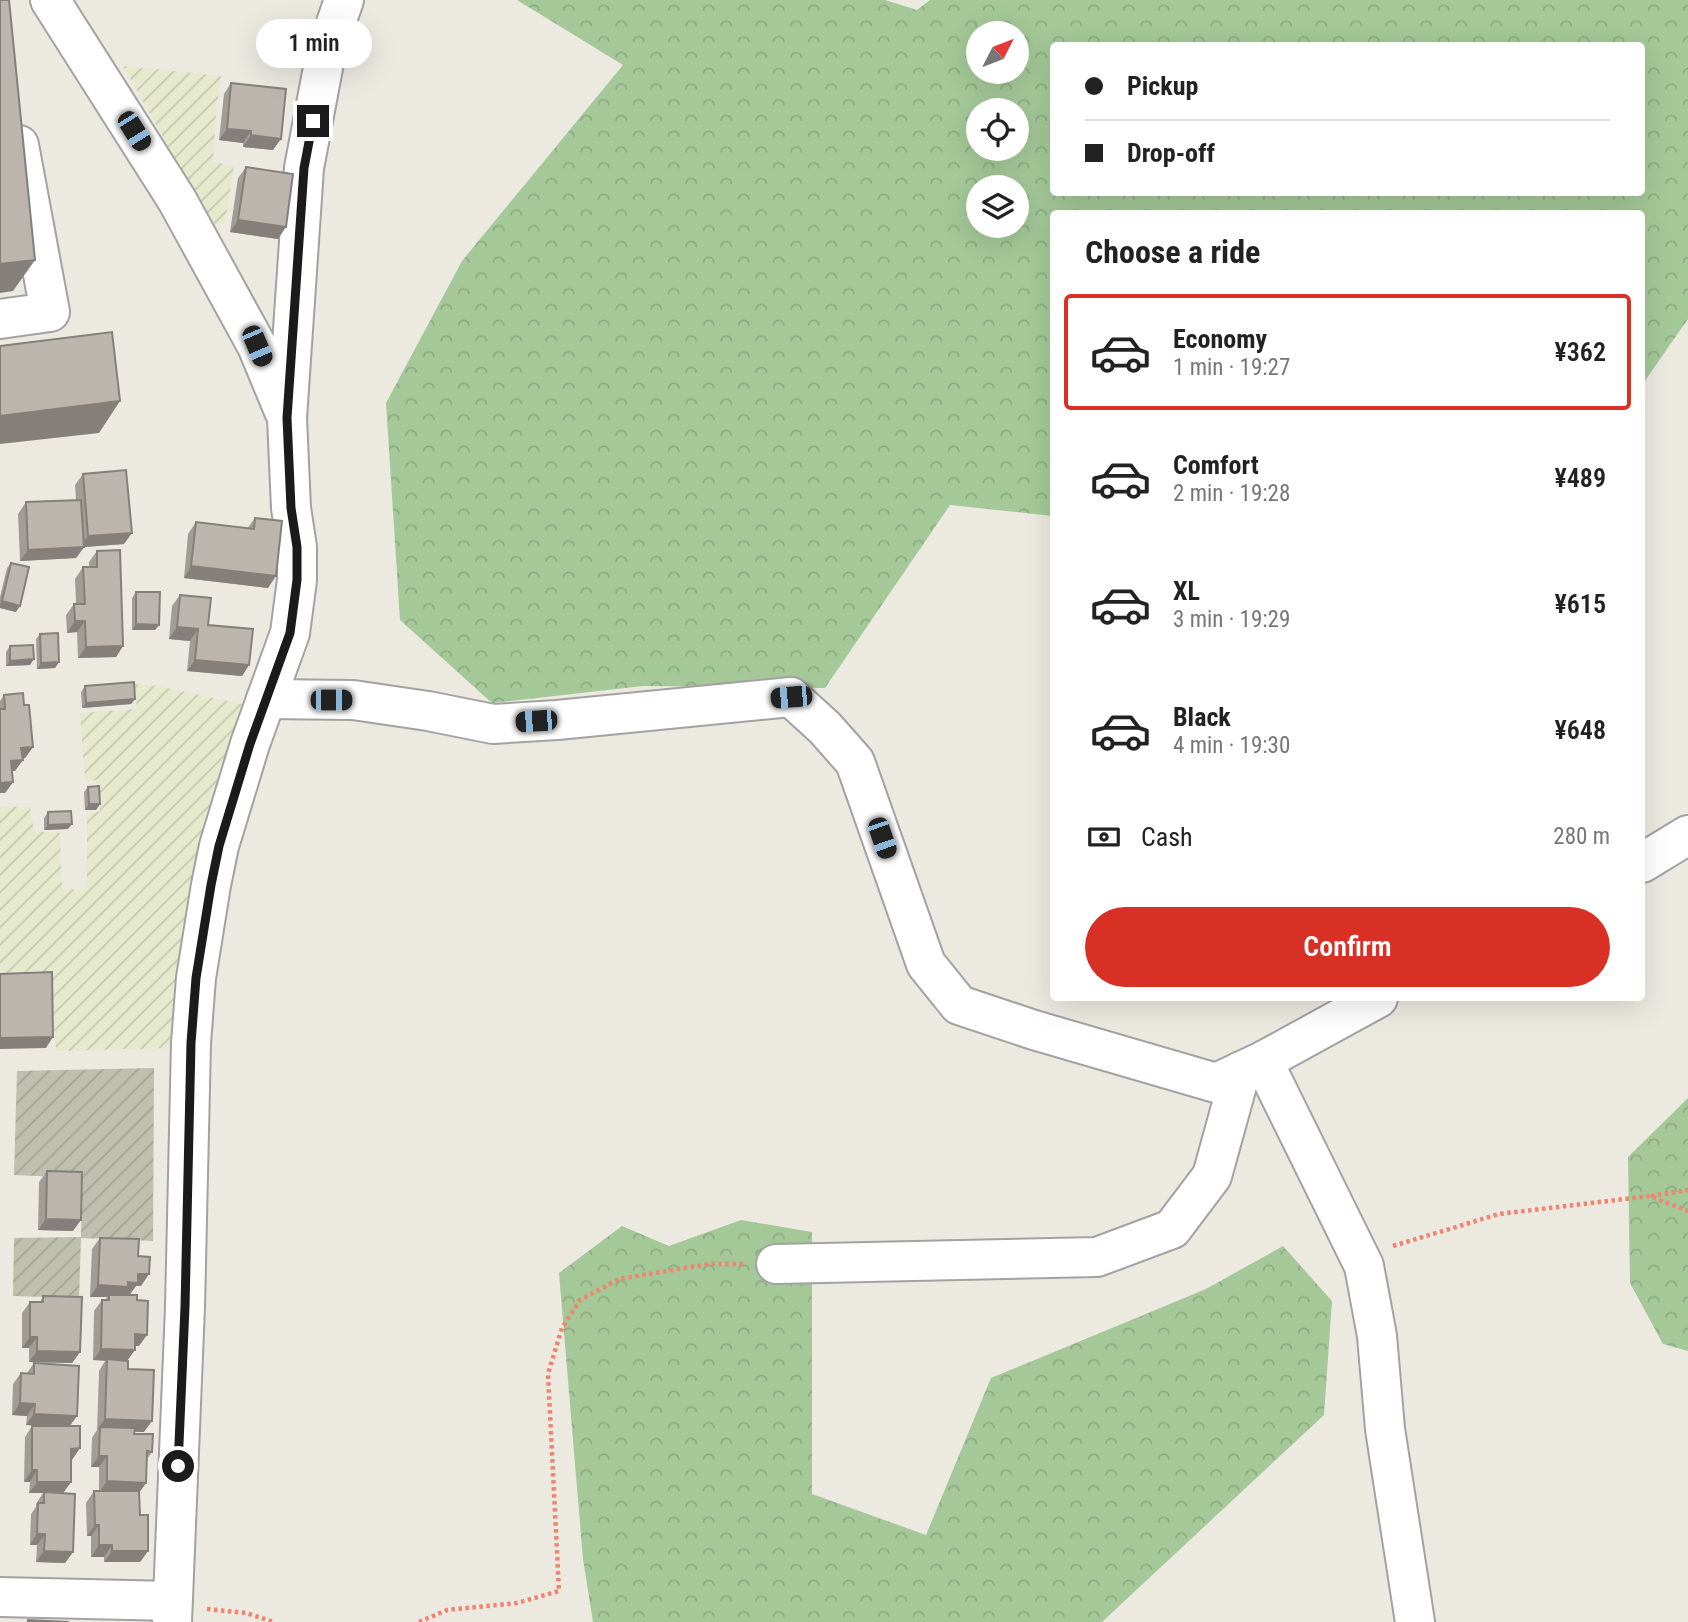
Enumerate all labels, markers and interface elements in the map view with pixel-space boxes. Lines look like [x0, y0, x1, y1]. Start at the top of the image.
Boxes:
callout: 1 min [255, 19, 371, 68]
north arrow [966, 21, 1029, 84]
map controls [966, 21, 1029, 238]
text: 1 min [289, 30, 339, 57]
text: Pickup [1127, 71, 1198, 101]
button: locate [966, 98, 1029, 161]
route end [297, 105, 329, 137]
car [114, 108, 155, 154]
text: Drop-off [1127, 138, 1215, 168]
button: layers [966, 175, 1029, 238]
text: Choose a ride [1085, 233, 1260, 271]
icon: car [1089, 321, 1152, 384]
car [240, 323, 275, 369]
text: Economy [1173, 324, 1267, 354]
text: ¥362 [1554, 337, 1606, 367]
text: 1 min · 19:27 [1173, 354, 1290, 381]
icon: car [1089, 447, 1152, 510]
text: Comfort [1173, 450, 1259, 480]
text: ¥489 [1554, 463, 1606, 493]
text: 2 min · 19:28 [1173, 480, 1290, 507]
icon: car [1089, 573, 1152, 636]
text: XL [1173, 576, 1200, 606]
text: ¥615 [1554, 589, 1606, 619]
text: 3 min · 19:29 [1173, 606, 1290, 633]
car [770, 685, 813, 709]
car [311, 690, 353, 711]
icon: car [1089, 699, 1152, 762]
text: Black [1173, 702, 1231, 732]
car [515, 709, 558, 733]
text: ¥648 [1554, 715, 1606, 745]
text: 4 min · 19:30 [1173, 732, 1290, 759]
car [866, 815, 899, 861]
icon: cash [1085, 818, 1123, 856]
text: Cash [1141, 822, 1193, 852]
text: 280 m [1553, 823, 1610, 850]
button: Confirm [1085, 907, 1610, 987]
route start [162, 1450, 194, 1482]

